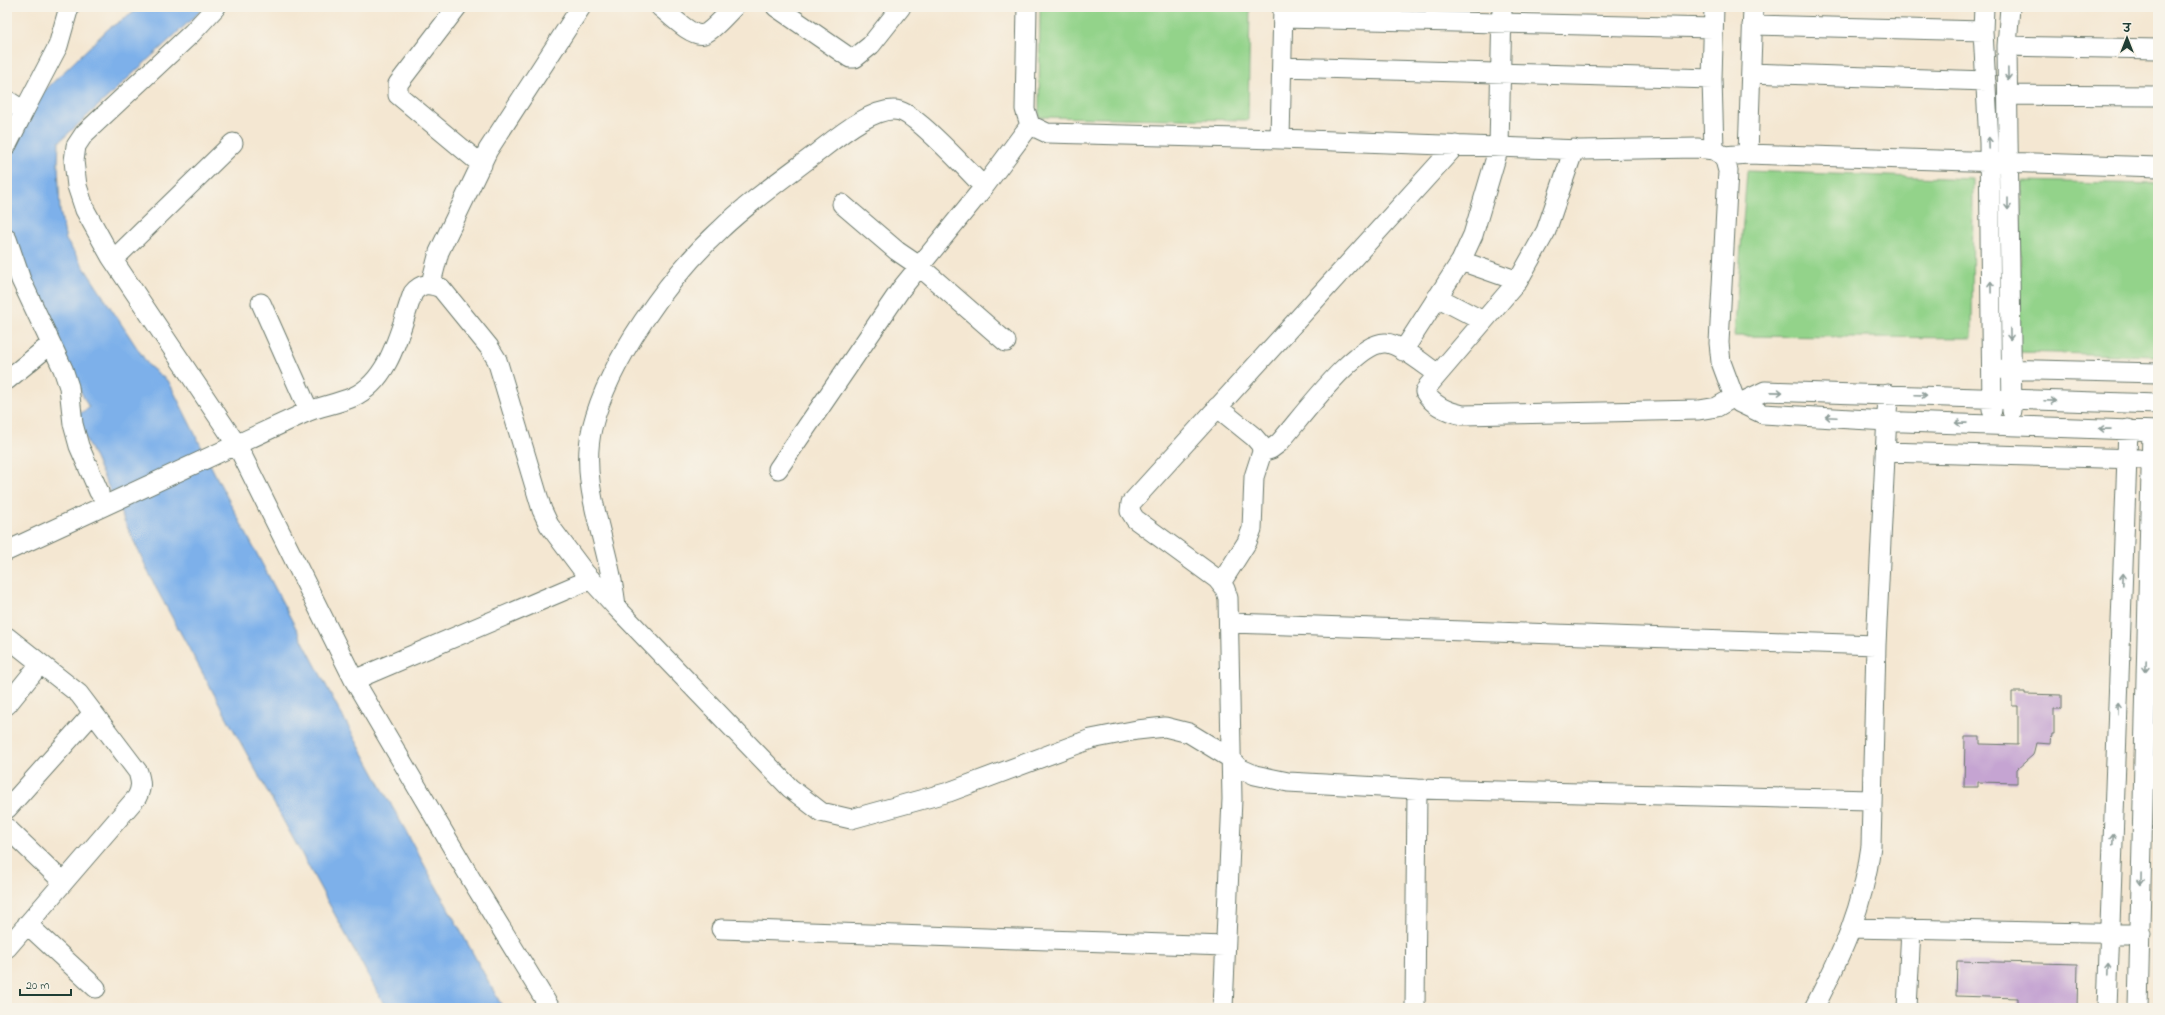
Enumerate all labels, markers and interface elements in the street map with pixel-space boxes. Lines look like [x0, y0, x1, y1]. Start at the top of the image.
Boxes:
north arrow [2107, 18, 2147, 58]
text: उ [2122, 21, 2132, 37]
one-way arrow [2004, 67, 2012, 80]
one-way arrow [1985, 137, 1992, 150]
one-way arrow [2004, 197, 2012, 210]
one-way arrow [1987, 281, 1995, 294]
one-way arrow [2006, 327, 2014, 340]
one-way arrow [1770, 388, 1783, 395]
one-way arrow [1914, 392, 1927, 399]
one-way arrow [2043, 397, 2056, 404]
one-way arrow [1825, 414, 1838, 421]
one-way arrow [1955, 419, 1968, 427]
one-way arrow [2099, 425, 2112, 433]
one-way arrow [2119, 573, 2126, 586]
one-way arrow [2142, 659, 2149, 672]
one-way arrow [2114, 703, 2122, 716]
one-way arrow [2109, 833, 2117, 846]
one-way arrow [2137, 872, 2145, 885]
one-way arrow [2104, 963, 2112, 976]
scale bar [20, 971, 71, 997]
text: 20 m [26, 977, 49, 995]

